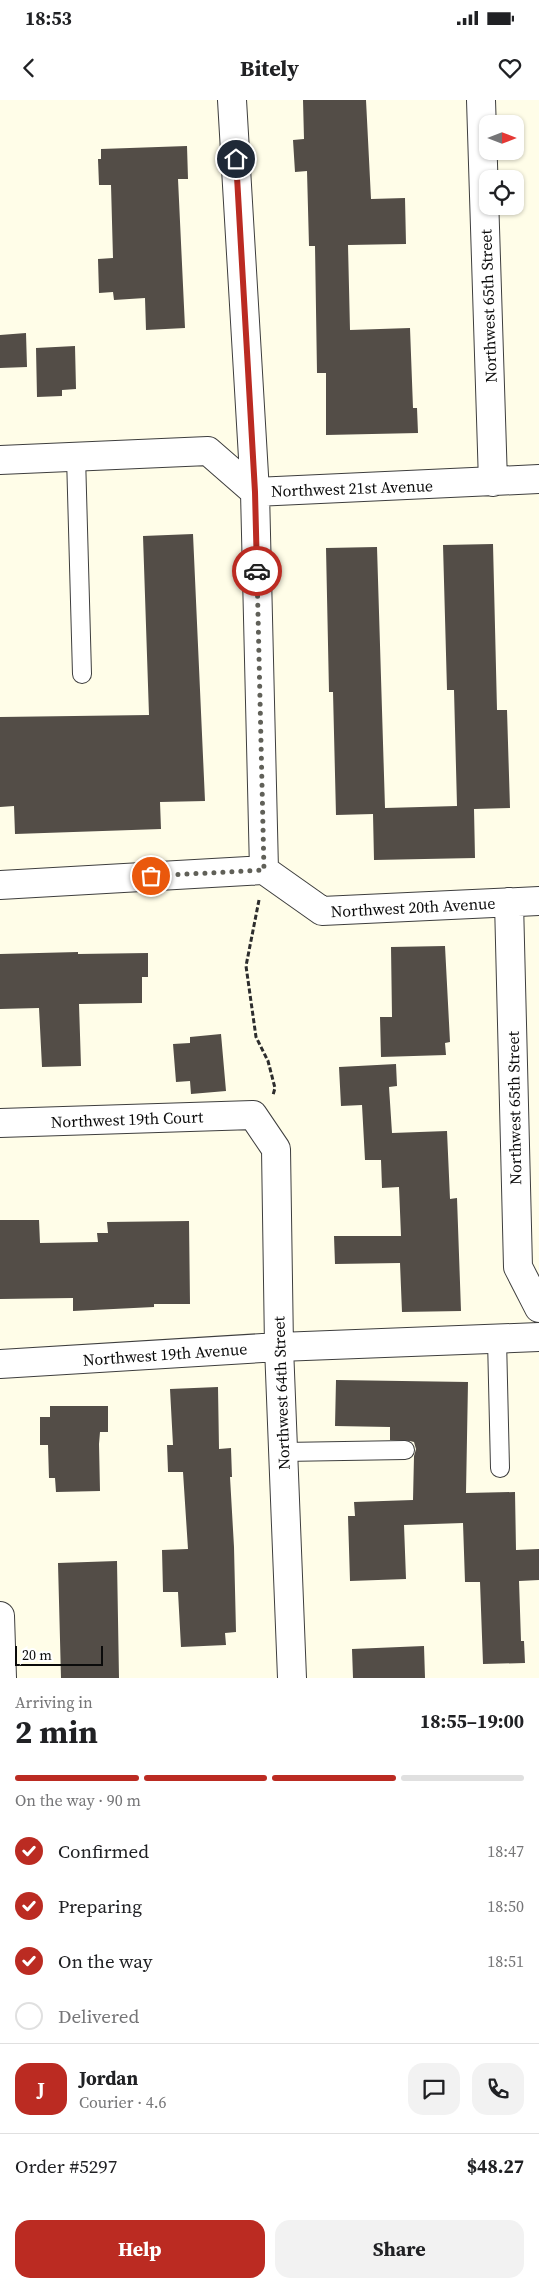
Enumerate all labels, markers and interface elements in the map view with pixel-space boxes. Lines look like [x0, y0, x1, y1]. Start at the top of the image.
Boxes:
text: 18:53 [25, 5, 72, 31]
text: Bitely [240, 53, 299, 83]
icon: back [15, 54, 43, 82]
icon: heart [496, 54, 524, 82]
north arrow [479, 115, 524, 160]
map controls [479, 115, 524, 215]
pin [215, 138, 257, 180]
icon: home [222, 145, 250, 173]
button: locate [479, 170, 524, 215]
street label: Northwest 65th Street [474, 228, 502, 383]
street label: Northwest 21st Avenue [271, 474, 433, 502]
courier [232, 546, 282, 596]
icon: car [243, 557, 271, 585]
pin [130, 855, 172, 897]
icon: bag [137, 862, 165, 890]
street label: Northwest 20th Avenue [330, 892, 496, 922]
street label: Northwest 65th Street [502, 1030, 526, 1185]
street label: Northwest 19th Court [50, 1105, 204, 1133]
street label: Northwest 64th Street [267, 1315, 295, 1470]
street label: Northwest 19th Avenue [82, 1337, 248, 1371]
scale bar [15, 1643, 102, 1666]
text: 20 m [22, 1645, 52, 1665]
text: Arriving in [15, 1691, 93, 1713]
text: 18:55–19:00 [420, 1708, 524, 1734]
text: 2 min [15, 1710, 98, 1754]
text: On the way · 90 m [15, 1789, 141, 1811]
icon: check [15, 1837, 43, 1865]
text: Confirmed [58, 1838, 149, 1864]
text: 18:47 [487, 1840, 524, 1862]
icon: check [15, 1892, 43, 1920]
text: Preparing [58, 1893, 142, 1919]
text: 18:50 [487, 1895, 524, 1917]
icon: check [15, 1947, 43, 1975]
text: On the way [58, 1948, 153, 1974]
text: 18:51 [487, 1950, 524, 1972]
text: Delivered [58, 2003, 139, 2029]
button: chat [408, 2063, 460, 2115]
button: phone [472, 2063, 524, 2115]
text: Jordan [79, 2065, 138, 2091]
text: J [37, 2076, 45, 2102]
text: Courier · 4.6 [79, 2091, 167, 2113]
text: Order #5297 [15, 2153, 117, 2179]
text: $48.27 [467, 2153, 524, 2179]
button: Help [15, 2220, 265, 2278]
button: Share [275, 2220, 524, 2278]

